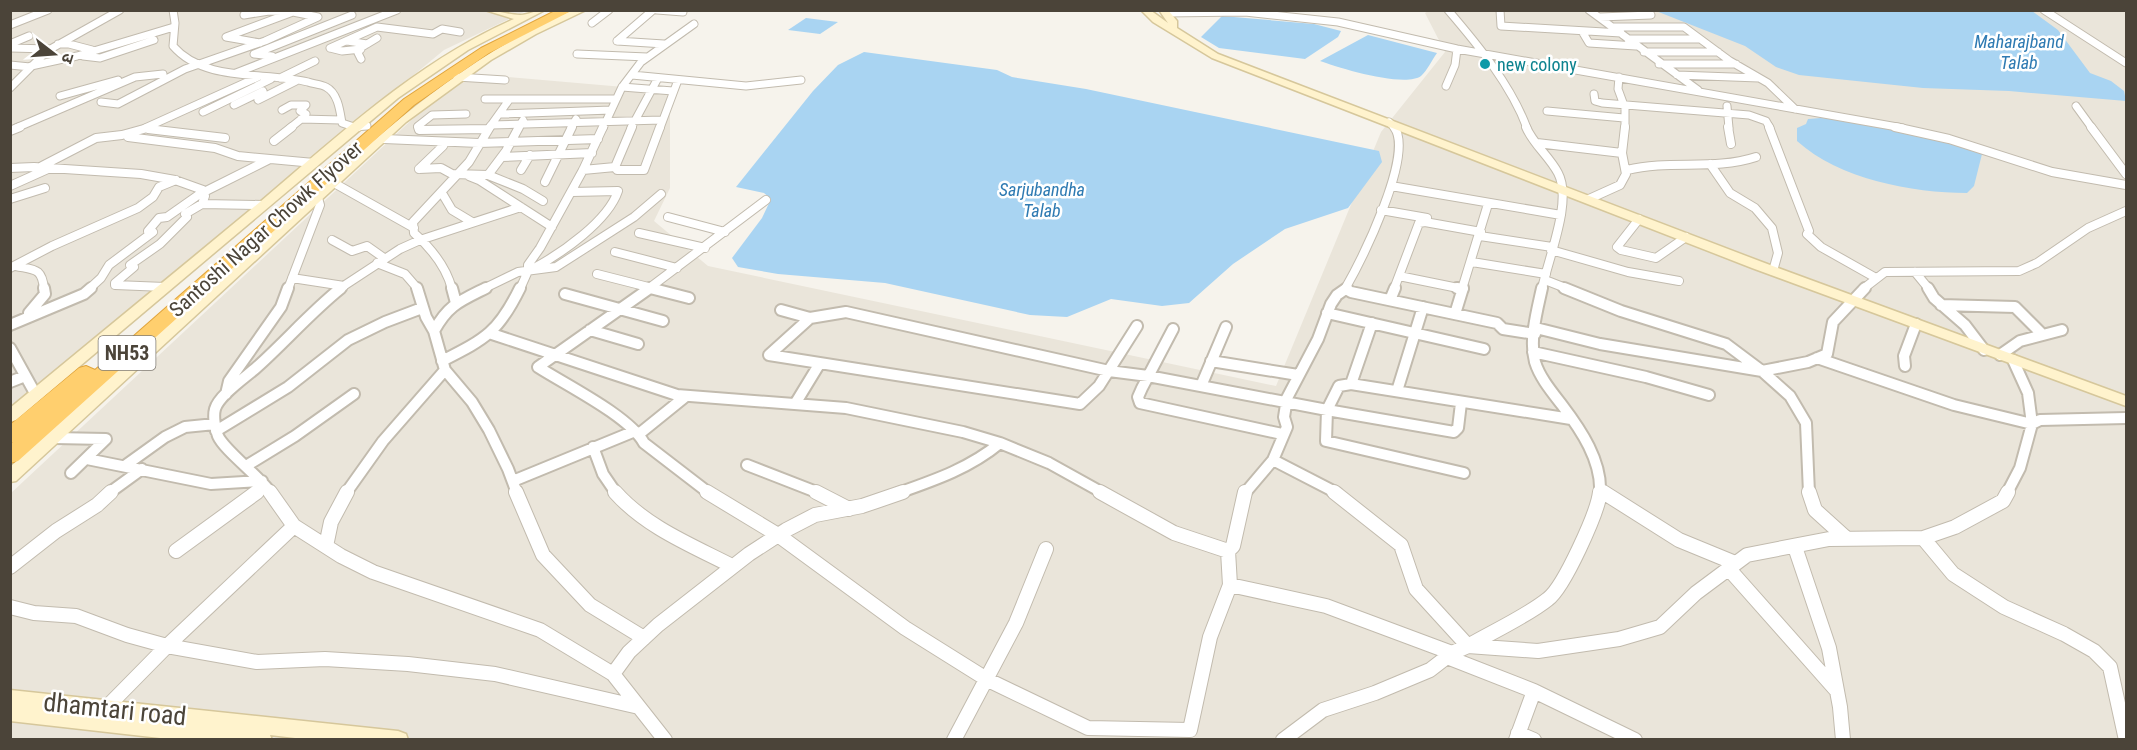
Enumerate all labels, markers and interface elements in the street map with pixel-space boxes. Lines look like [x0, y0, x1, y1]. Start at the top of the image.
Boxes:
north arrow [24, 24, 84, 84]
water label: Maharajband Talab [1974, 31, 2064, 73]
text: उ [57, 51, 78, 66]
place label: new colony [1497, 54, 1577, 75]
marker: new colony [1478, 57, 1492, 71]
street label: Santoshi Nagar Chowk Flyover [165, 136, 367, 322]
water label: Sarjubandha Talab [999, 179, 1085, 221]
road number: NH53 [98, 336, 156, 370]
street label: dhamtari road [42, 687, 188, 731]

